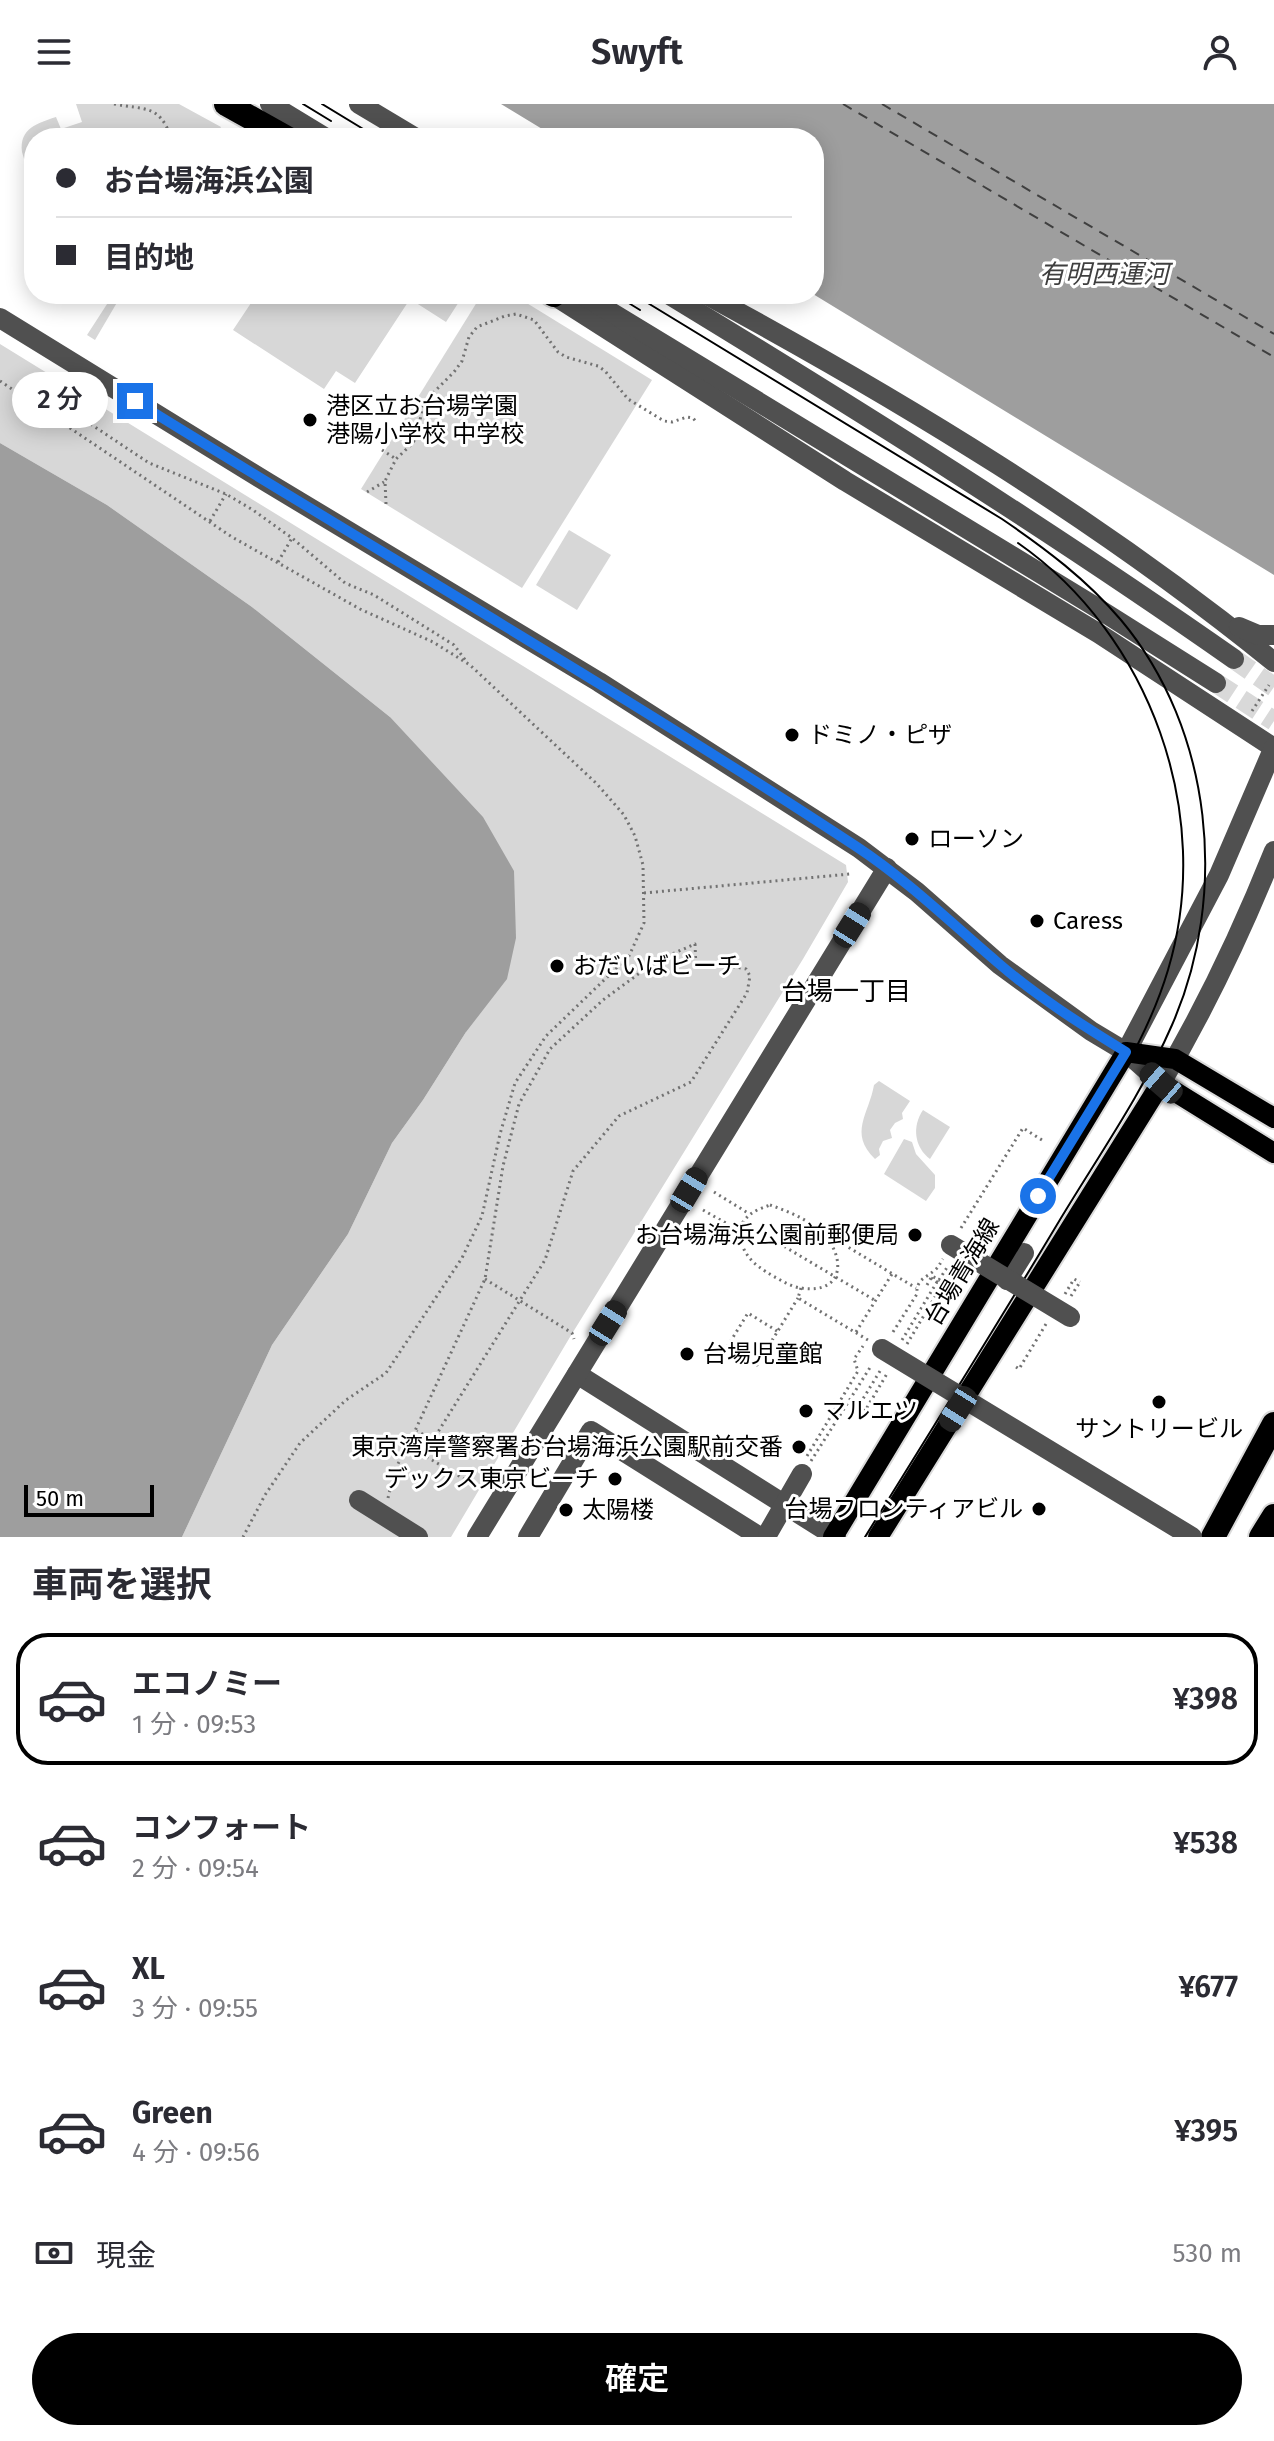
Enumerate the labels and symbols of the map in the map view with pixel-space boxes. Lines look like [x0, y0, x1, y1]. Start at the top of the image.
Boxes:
water label: 有明西運河 [1039, 259, 1174, 290]
callout: 2 分 [11, 373, 107, 429]
route end [117, 383, 153, 419]
place label: 港区立お台場学園 港陽小学校 中学校 [326, 392, 524, 448]
marker: 港区立お台場学園 港陽小学校 中学校 [301, 411, 319, 429]
place label: ドミノ・ピザ [808, 721, 952, 749]
marker: ドミノ・ピザ [783, 726, 801, 744]
place label: ローソン [928, 825, 1024, 853]
marker: ローソン [903, 830, 921, 848]
car [829, 898, 875, 952]
place label: Caress [1053, 907, 1123, 935]
marker: Caress [1028, 912, 1046, 930]
place label: おだいばビーチ [573, 952, 741, 980]
marker: おだいばビーチ [548, 957, 566, 975]
district label: 台場一丁目 [781, 976, 911, 1007]
car [1135, 1058, 1187, 1108]
car [666, 1163, 712, 1217]
route start [1020, 1178, 1056, 1214]
street label: 台場青海線 [919, 1213, 1005, 1331]
place label: お台場海浜公園前郵便局 [635, 1221, 899, 1249]
marker: お台場海浜公園前郵便局 [906, 1226, 924, 1244]
car [585, 1296, 631, 1350]
place label: 台場児童館 [703, 1340, 823, 1368]
marker: 台場児童館 [678, 1345, 696, 1363]
car [935, 1382, 981, 1436]
marker: サントリービル [1150, 1393, 1168, 1411]
place label: マルエツ [822, 1397, 918, 1425]
marker: マルエツ [797, 1402, 815, 1420]
place label: サントリービル [1075, 1415, 1243, 1443]
place label: 東京湾岸警察署お台場海浜公園駅前交番 [351, 1433, 783, 1461]
marker: 東京湾岸警察署お台場海浜公園駅前交番 [790, 1438, 808, 1456]
place label: デックス東京ビーチ [384, 1465, 599, 1493]
marker: デックス東京ビーチ [606, 1470, 624, 1488]
scale bar [24, 1481, 154, 1517]
place label: 台場フロンティアビル [784, 1495, 1023, 1523]
place label: 太陽楼 [582, 1496, 654, 1524]
marker: 台場フロンティアビル [1030, 1500, 1048, 1518]
marker: 太陽楼 [557, 1501, 575, 1519]

